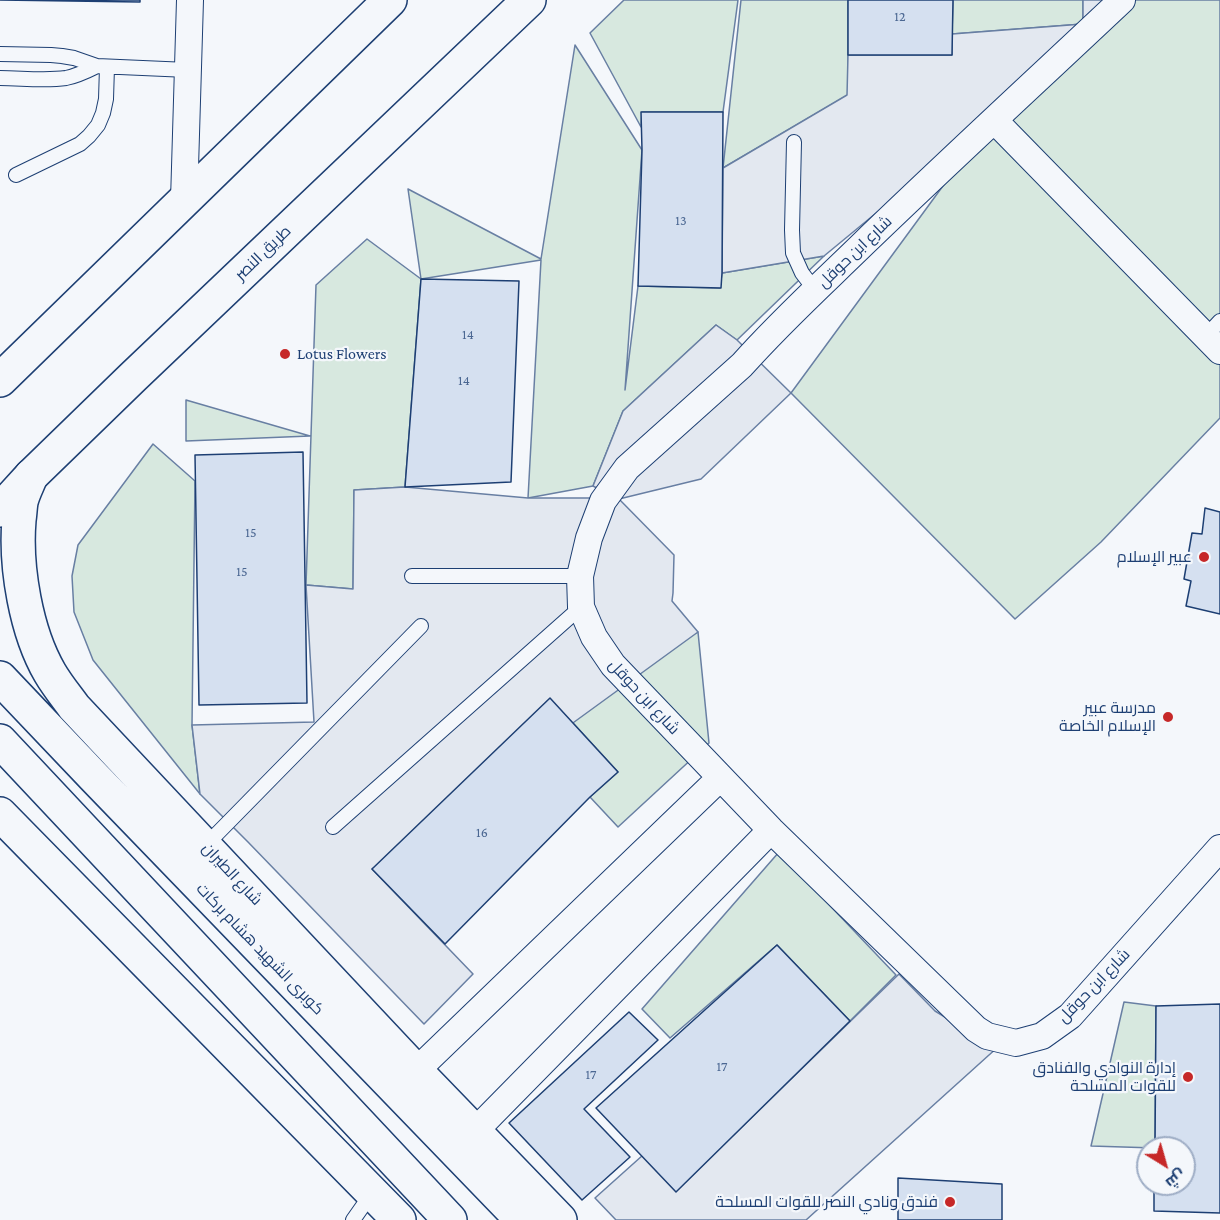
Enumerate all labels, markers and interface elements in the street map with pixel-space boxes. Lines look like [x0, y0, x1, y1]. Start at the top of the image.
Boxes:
house number: 12 [894, 9, 906, 25]
street label: شارع ابن حوقل [814, 212, 896, 292]
house number: 13 [675, 213, 687, 229]
street label: طريق النصر [231, 221, 295, 285]
house number: 14 [462, 327, 474, 343]
place label: Lotus Flowers [297, 344, 387, 364]
marker: Lotus Flowers [278, 347, 292, 361]
house number: 14 [458, 373, 470, 389]
house number: 15 [245, 525, 257, 541]
place label: عبير الإسلام [1117, 547, 1192, 567]
marker: عبير الإسلام [1197, 550, 1211, 564]
house number: 15 [236, 564, 248, 580]
street label: شارع ابن حوقل [604, 655, 684, 739]
place label: مدرسة عبير الإسلام الخاصة [1059, 698, 1156, 736]
marker: مدرسة عبير الإسلام الخاصة [1161, 710, 1175, 724]
house number: 16 [476, 825, 488, 841]
street label: شارع الطيران [198, 839, 266, 909]
street label: كوبرى الشهيد هشام بركات [192, 879, 328, 1019]
street label: شارع ابن حوقل [1054, 945, 1134, 1027]
place label: إدارة النوادي والفنادق للقوات المسلحة [1032, 1058, 1176, 1096]
house number: 17 [716, 1059, 728, 1075]
house number: 17 [585, 1067, 597, 1083]
marker: إدارة النوادي والفنادق للقوات المسلحة [1181, 1070, 1195, 1084]
north arrow [1136, 1136, 1196, 1196]
text: ش [1163, 1166, 1189, 1192]
place label: فندق ونادي النصر للقوات المسلحة [715, 1192, 938, 1212]
marker: فندق ونادي النصر للقوات المسلحة [943, 1195, 957, 1209]

